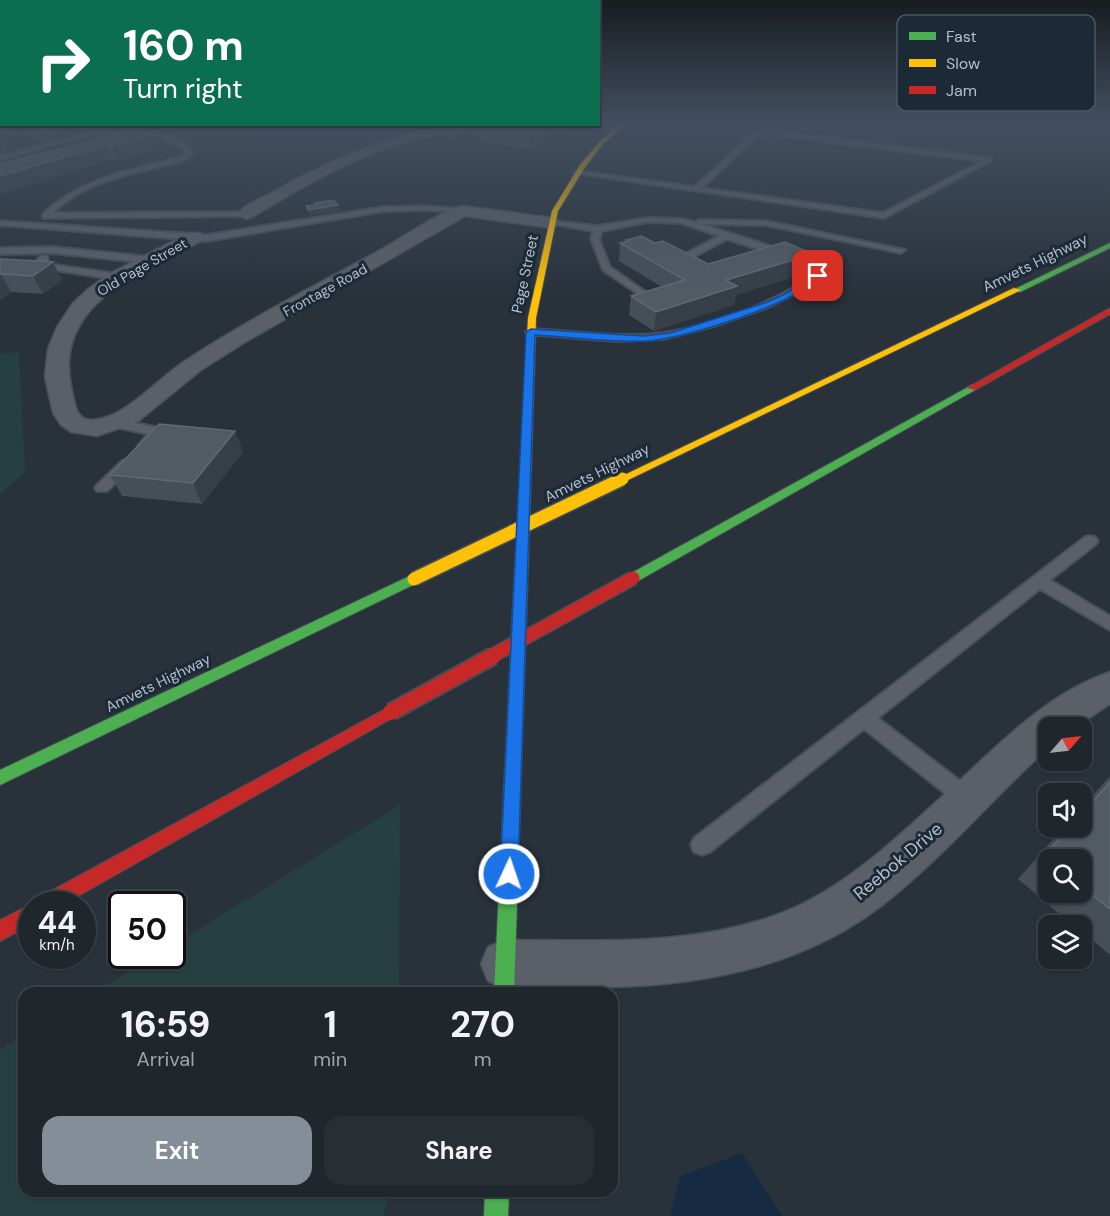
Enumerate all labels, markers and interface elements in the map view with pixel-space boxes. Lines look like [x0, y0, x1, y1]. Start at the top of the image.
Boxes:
legend [897, 15, 1095, 111]
text: 160 m [123, 18, 244, 73]
icon: right [24, 24, 102, 102]
text: Fast [946, 26, 977, 47]
text: Slow [946, 53, 980, 74]
text: Turn right [123, 71, 243, 106]
text: Jam [946, 80, 977, 101]
street label: Amvets Highway [979, 229, 1091, 297]
street label: Page Street [507, 233, 543, 315]
street label: Old Page Street [94, 234, 190, 300]
pin [792, 250, 843, 301]
street label: Frontage Road [280, 259, 370, 321]
icon: arrive [801, 259, 834, 292]
street label: Amvets Highway [541, 439, 653, 507]
street label: Amvets Highway [102, 649, 214, 717]
north arrow [1038, 717, 1092, 771]
map controls [1038, 717, 1092, 969]
button: sound [1038, 783, 1092, 837]
street label: Reebok Drive [849, 817, 947, 905]
position arrow [477, 842, 541, 906]
button: search [1038, 849, 1092, 903]
speed limit sign: 50 [108, 891, 186, 969]
text: 44 [38, 903, 77, 942]
button: layers [1038, 915, 1092, 969]
text: km/h [39, 935, 75, 955]
text: 16:59 [121, 1001, 210, 1048]
text: 1 [324, 1001, 337, 1048]
text: 270 [450, 1001, 515, 1048]
text: Arrival [136, 1046, 195, 1072]
text: min [313, 1046, 347, 1072]
text: m [474, 1046, 492, 1072]
button: Exit [42, 1116, 312, 1185]
button: Share [324, 1116, 594, 1185]

